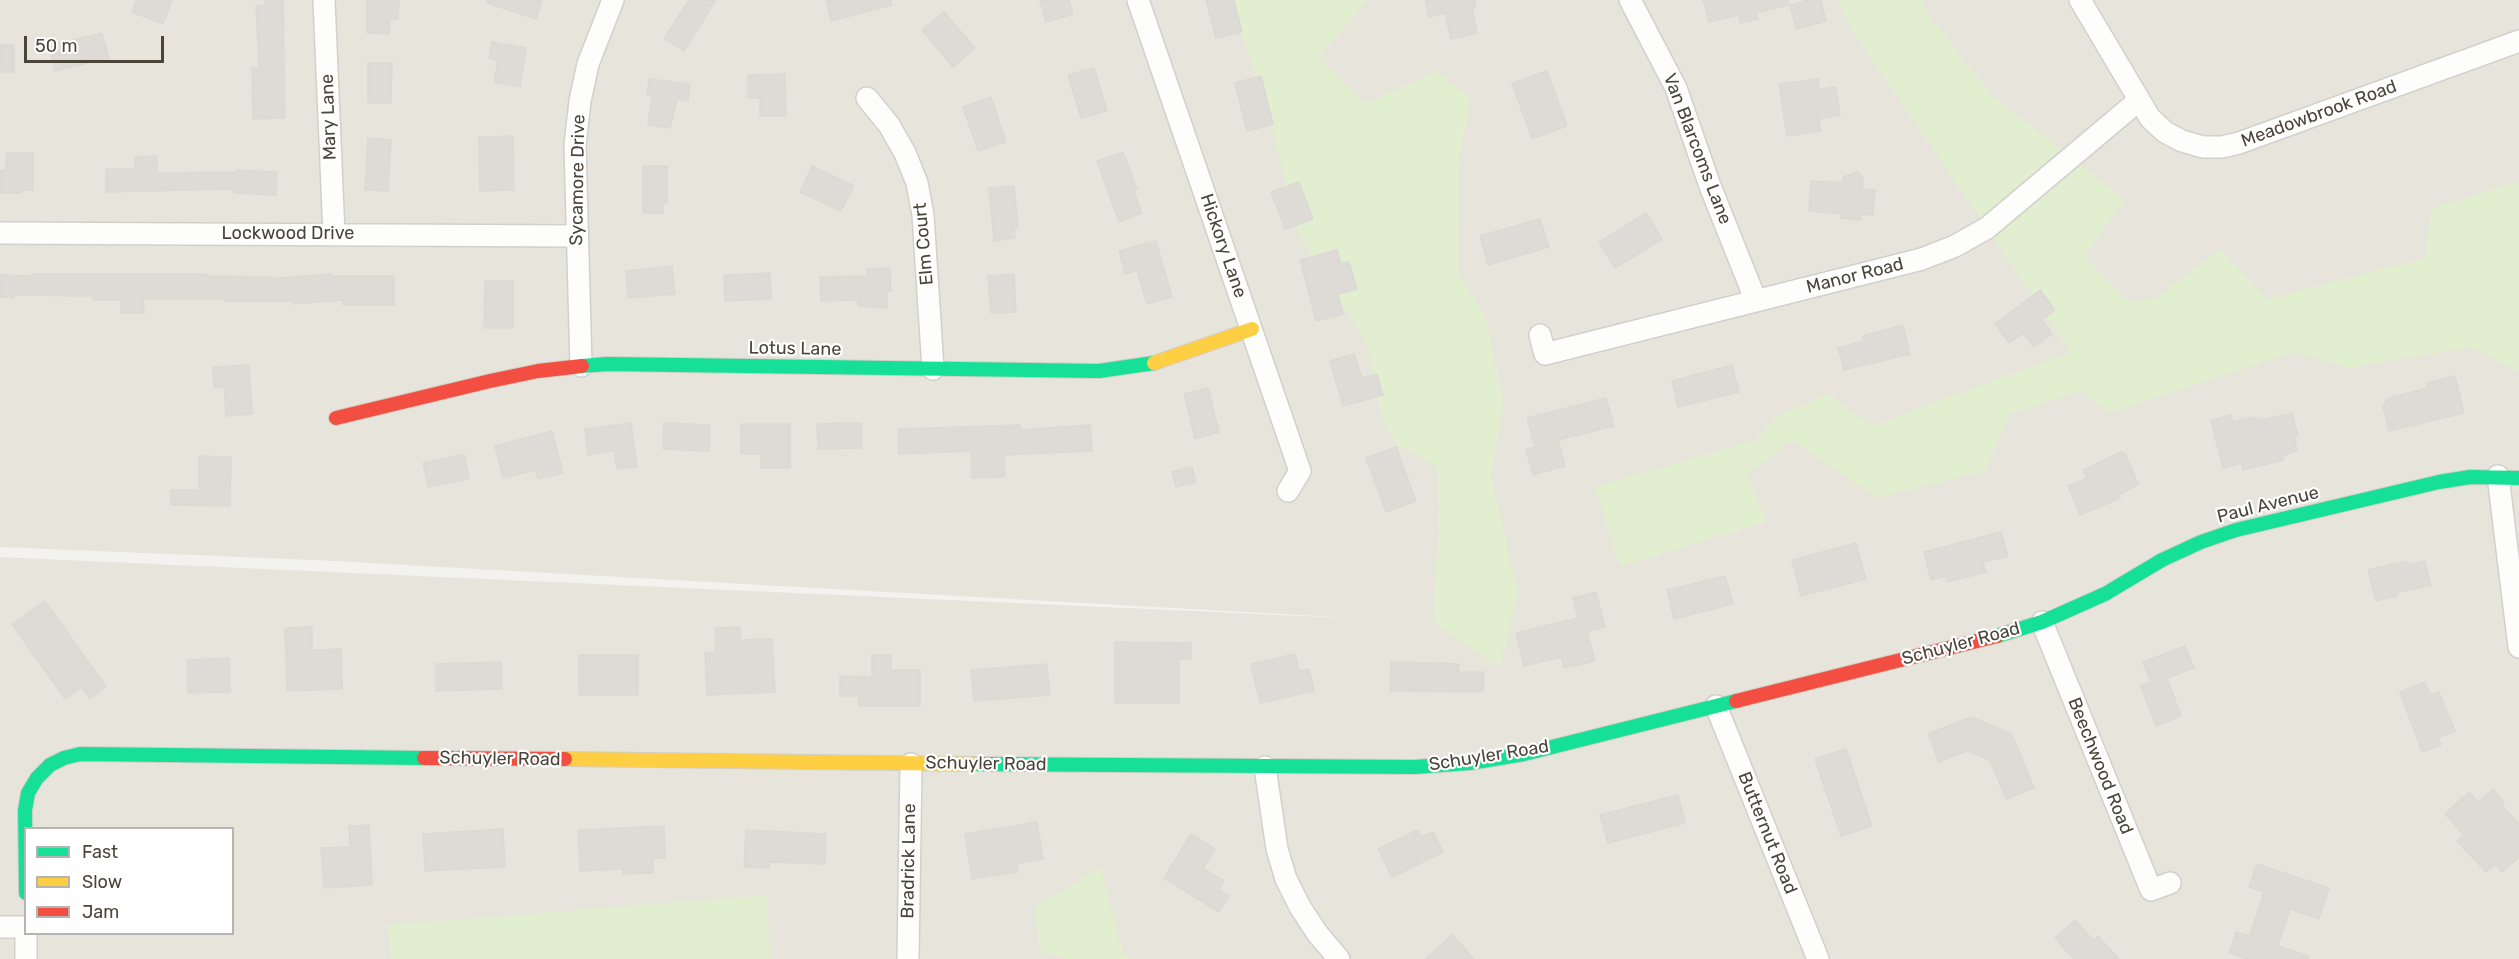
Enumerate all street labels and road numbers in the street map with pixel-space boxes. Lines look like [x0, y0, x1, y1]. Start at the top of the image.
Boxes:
street label: Van Blarcoms Lane [1658, 70, 1736, 228]
street label: Mary Lane [317, 73, 341, 161]
street label: Meadowbrook Road [2238, 76, 2400, 152]
street label: Sycamore Drive [566, 114, 590, 246]
street label: Hickory Lane [1195, 191, 1251, 301]
street label: Elm Court [910, 202, 938, 286]
street label: Lockwood Drive [222, 223, 354, 245]
street label: Manor Road [1804, 254, 1906, 298]
street label: Lotus Lane [748, 337, 842, 361]
street label: Paul Avenue [2215, 482, 2321, 528]
street label: Schuyler Road [1900, 618, 2022, 670]
street label: Beechwood Road [2063, 694, 2137, 838]
street label: Schuyler Road [1427, 736, 1551, 776]
street label: Schuyler Road [439, 747, 561, 771]
street label: Schuyler Road [925, 752, 1047, 776]
street label: Butternut Road [1733, 769, 1801, 897]
street label: Bradrick Lane [897, 803, 921, 919]

